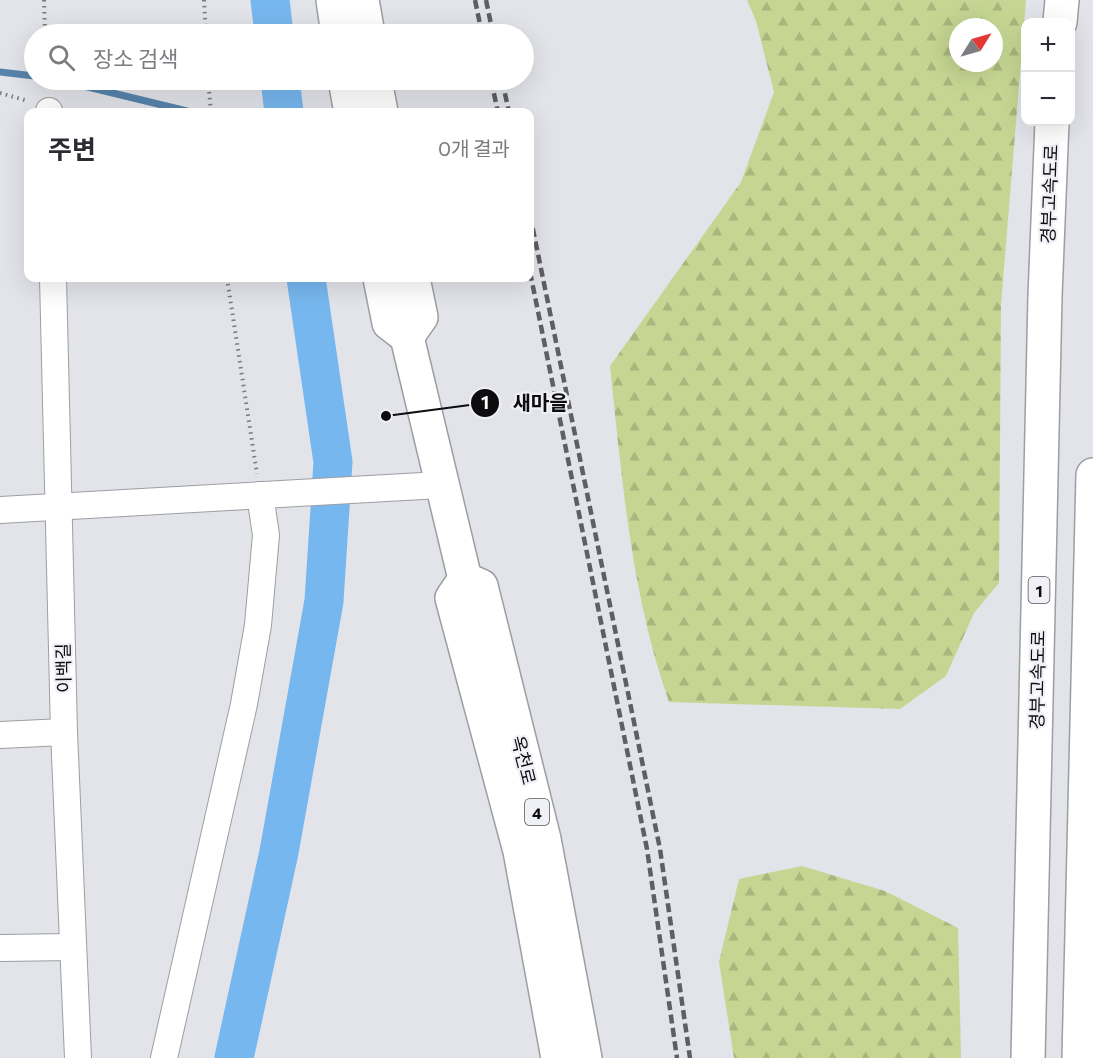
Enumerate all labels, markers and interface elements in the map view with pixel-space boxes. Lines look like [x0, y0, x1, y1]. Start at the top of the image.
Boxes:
north arrow [949, 18, 1003, 72]
map controls [1021, 18, 1075, 126]
button: + [1021, 18, 1075, 72]
search box [24, 24, 534, 90]
icon: search [45, 41, 78, 74]
text: 장소 검색 [93, 45, 178, 72]
button: − [1021, 72, 1075, 126]
text: 주변 [48, 133, 96, 164]
text: 0개 결과 [438, 136, 510, 160]
street label: 경부고속도로 [1036, 144, 1062, 244]
callout: 새마을 [470, 384, 579, 422]
text: 새마을 [512, 390, 568, 414]
text: 1 [481, 391, 489, 413]
road number: 1 [1028, 577, 1050, 603]
street label: 경부고속도로 [1025, 630, 1049, 730]
street label: 이백길 [52, 643, 74, 693]
street label: 옥천로 [507, 733, 541, 787]
road number: 4 [525, 799, 549, 825]

